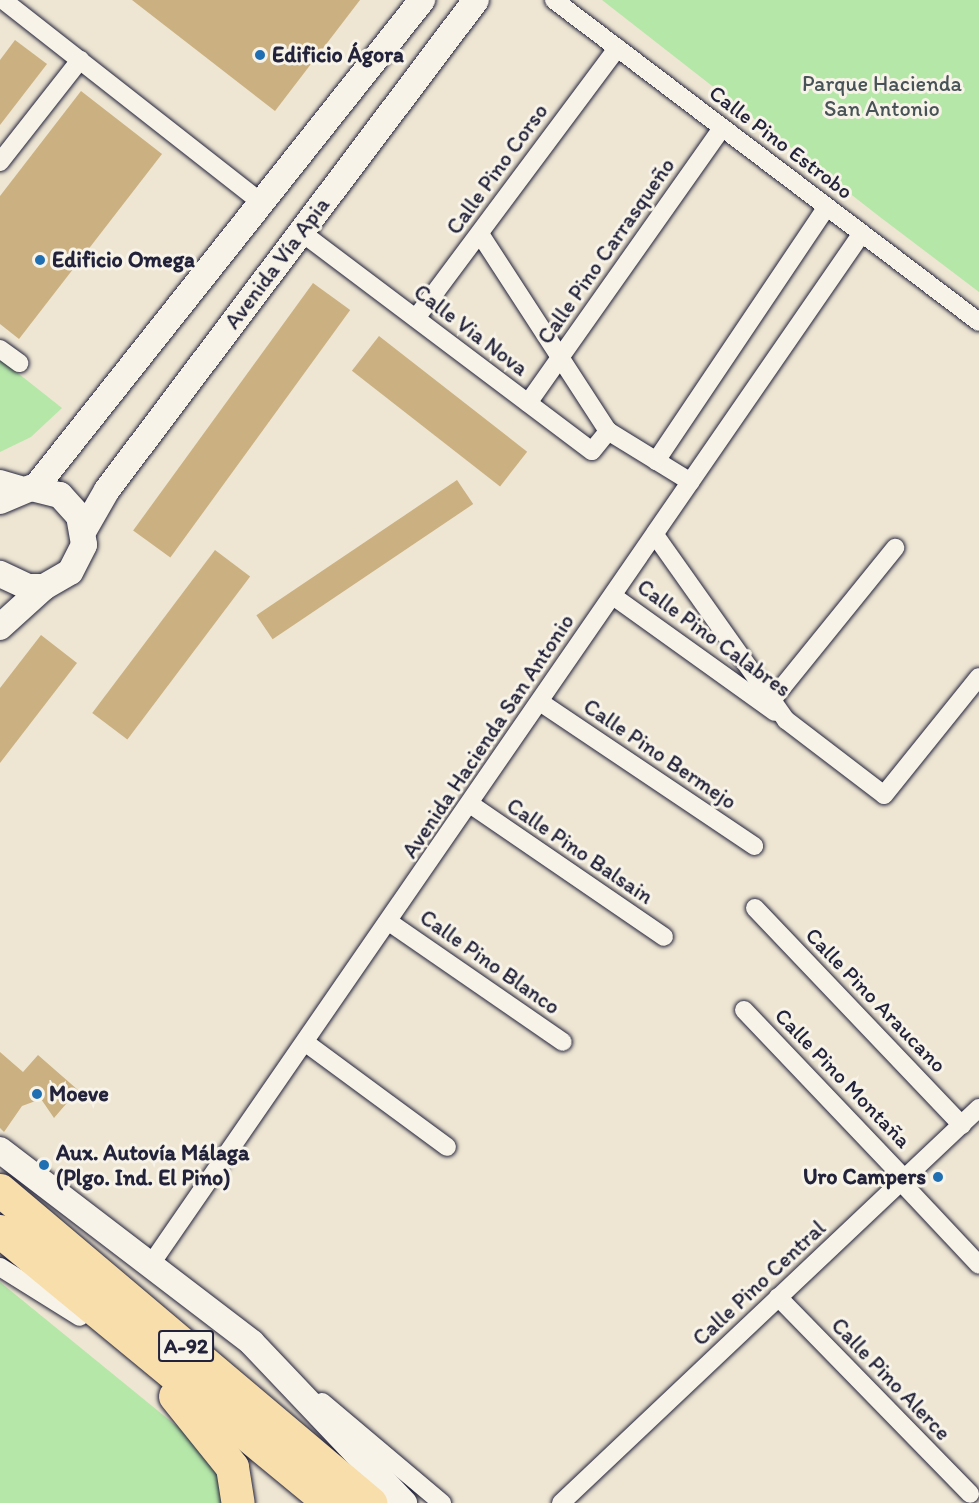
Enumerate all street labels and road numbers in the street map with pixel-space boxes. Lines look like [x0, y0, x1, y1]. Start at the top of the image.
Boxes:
street label: Calle Pino Estrobo [704, 79, 858, 205]
street label: Calle Pino Corso [441, 98, 553, 240]
street label: Calle Pino Carrasqueño [532, 153, 680, 349]
street label: Avenida Vía Apia [219, 192, 335, 334]
street label: Calle Via Nova [409, 279, 533, 381]
street label: Calle Pino Calabres [632, 573, 796, 703]
street label: Avenida Hacienda San Antonio [396, 608, 580, 864]
street label: Calle Pino Bermejo [579, 693, 741, 815]
street label: Calle Pino Balsain [502, 792, 658, 910]
street label: Calle Pino Blanco [415, 904, 565, 1020]
street label: Calle Pino Araucano [800, 922, 952, 1078]
street label: Calle Pino Montaña [770, 1003, 916, 1153]
street label: Calle Pino Central [687, 1215, 831, 1351]
street label: Calle Pino Alerce [826, 1312, 956, 1446]
road number: A-92 [158, 1328, 214, 1364]

